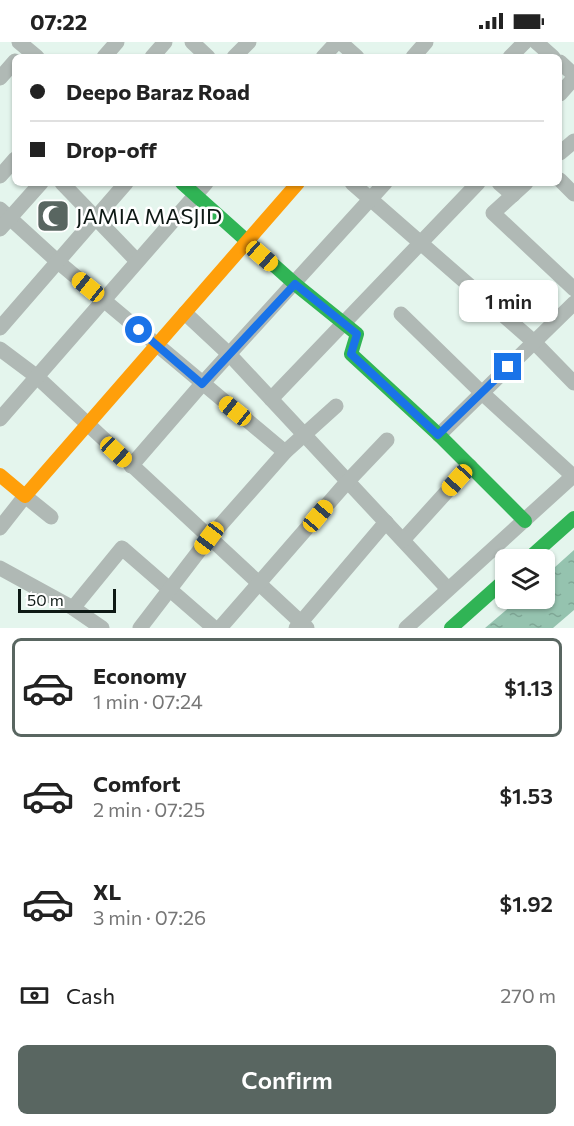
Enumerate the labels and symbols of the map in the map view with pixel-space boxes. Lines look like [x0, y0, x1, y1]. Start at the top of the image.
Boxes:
mosque icon: JAMIA MASJID [35, 198, 71, 234]
place label: JAMIA MASJID [76, 202, 222, 229]
car [243, 237, 281, 275]
car [68, 269, 108, 305]
callout: 1 min [458, 280, 558, 322]
route start [125, 316, 152, 343]
route end [494, 353, 521, 380]
car [215, 393, 255, 429]
car [97, 433, 135, 471]
car [438, 461, 476, 499]
car [300, 496, 336, 536]
car [191, 518, 227, 558]
scale bar [18, 586, 116, 614]

